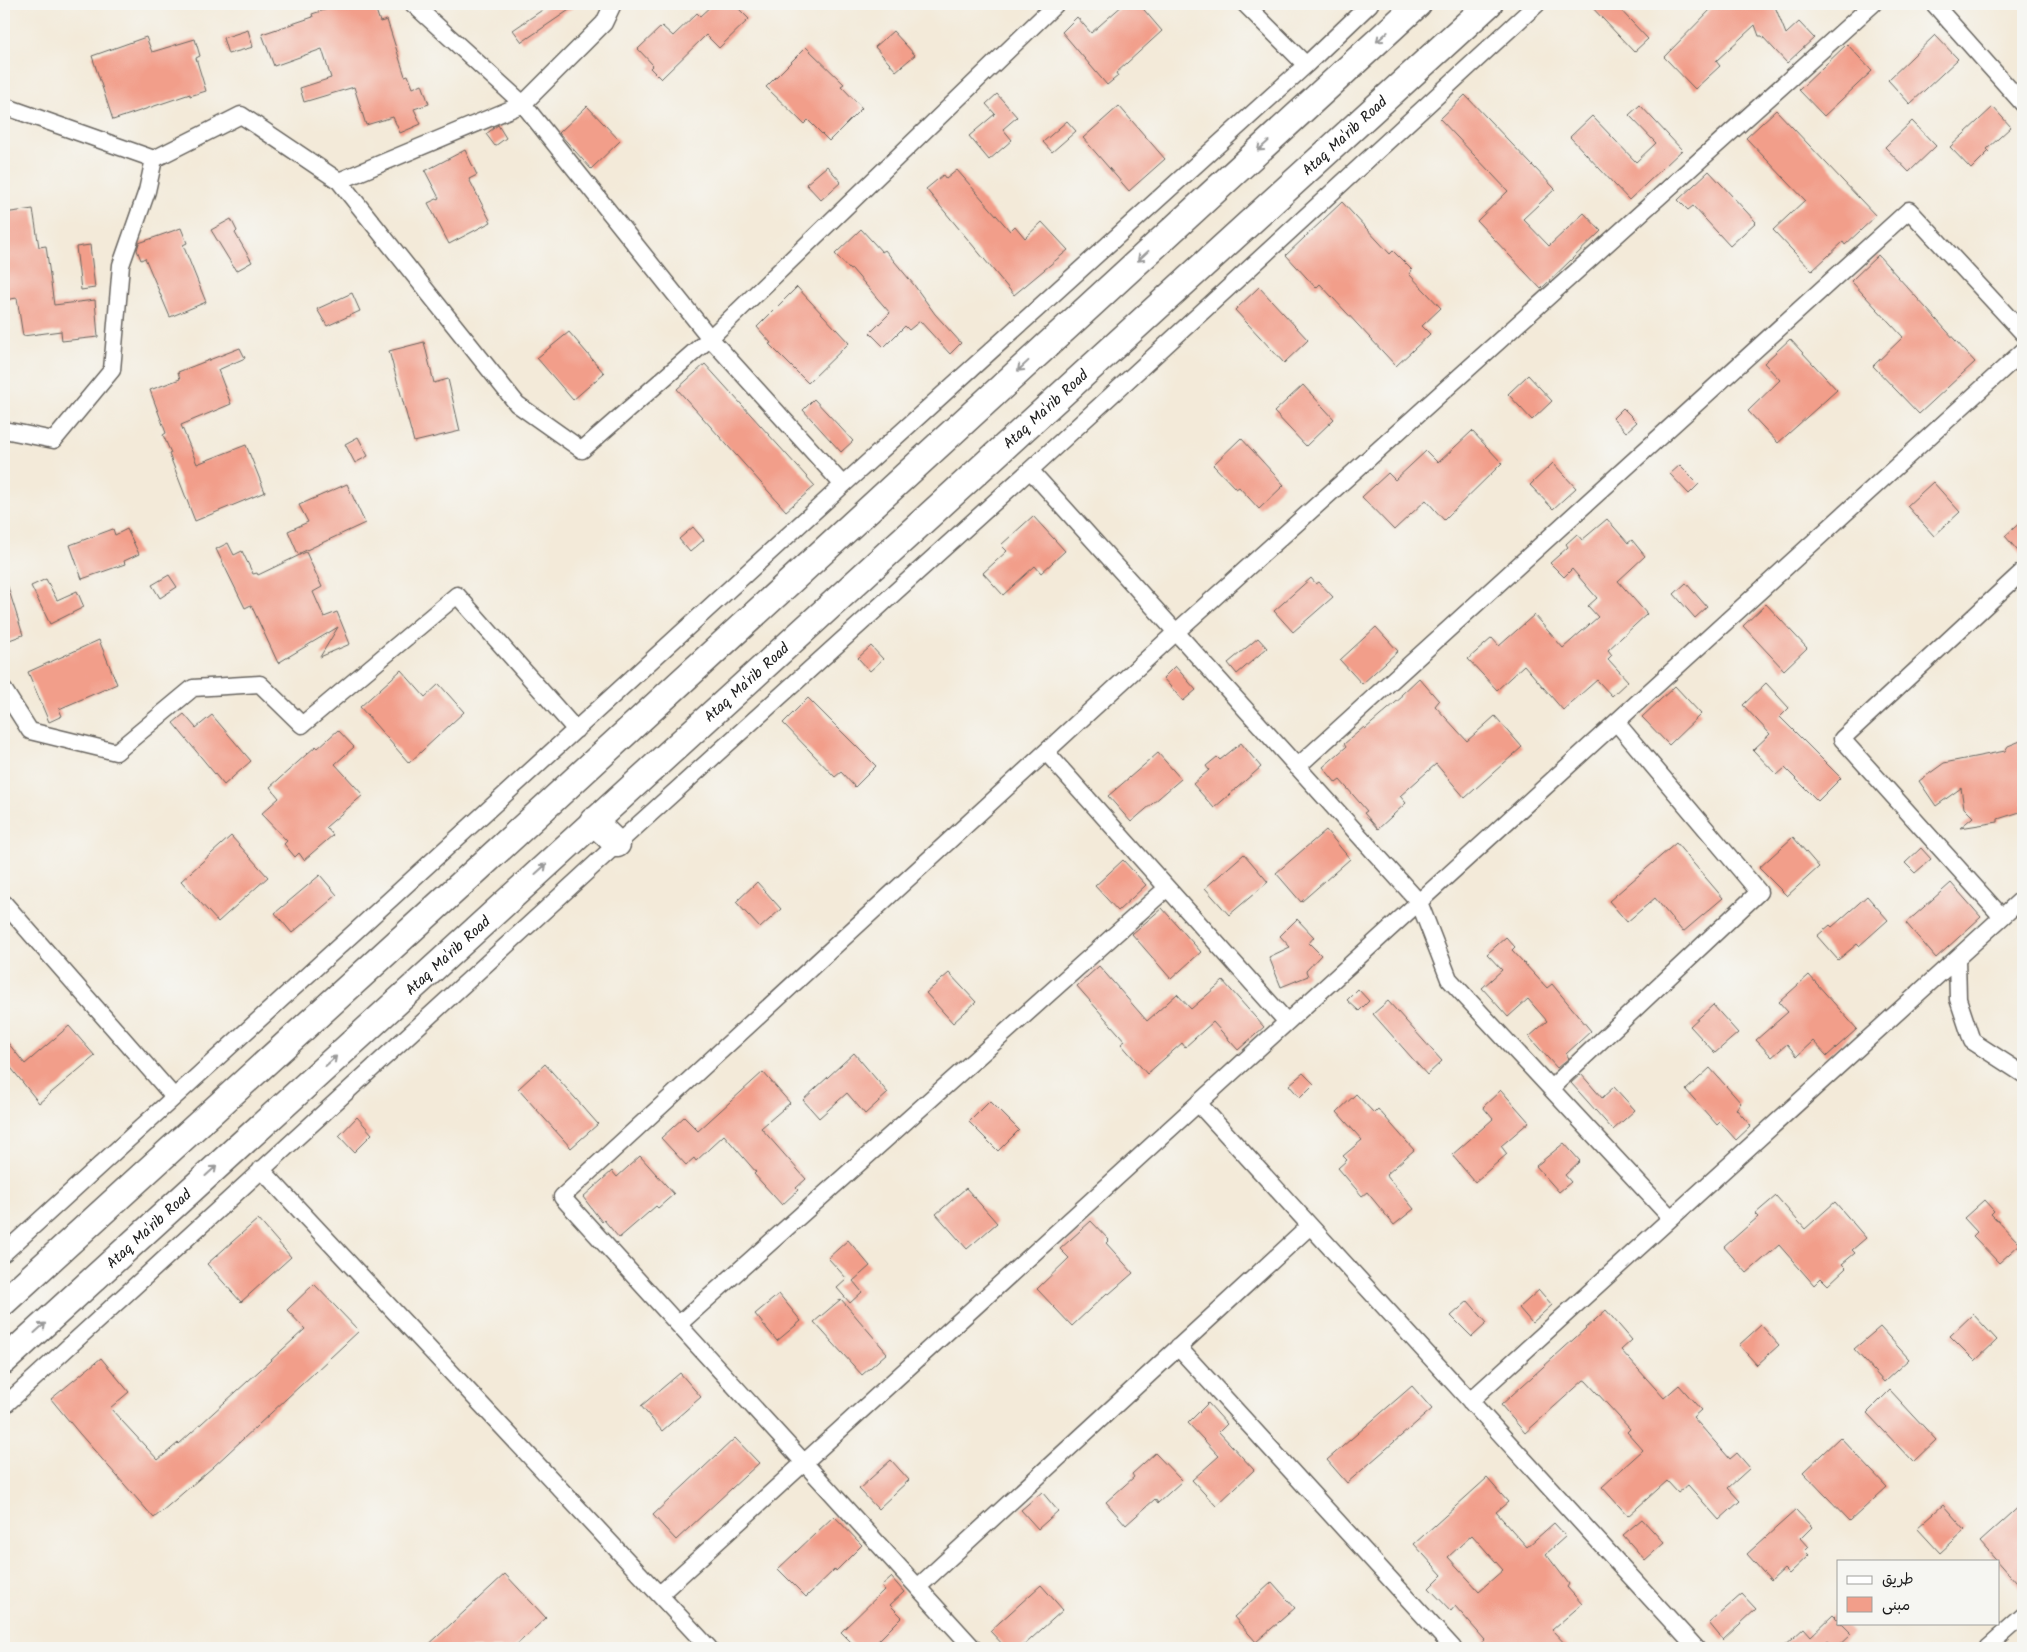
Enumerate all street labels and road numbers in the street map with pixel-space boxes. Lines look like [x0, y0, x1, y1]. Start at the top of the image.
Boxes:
street label: Ataq Ma'rib Road [1297, 91, 1394, 182]
street label: Ataq Ma'rib Road [998, 364, 1095, 455]
street label: Ataq Ma'rib Road [699, 637, 796, 729]
street label: Ataq Ma'rib Road [400, 910, 497, 1002]
street label: Ataq Ma'rib Road [101, 1184, 198, 1275]

